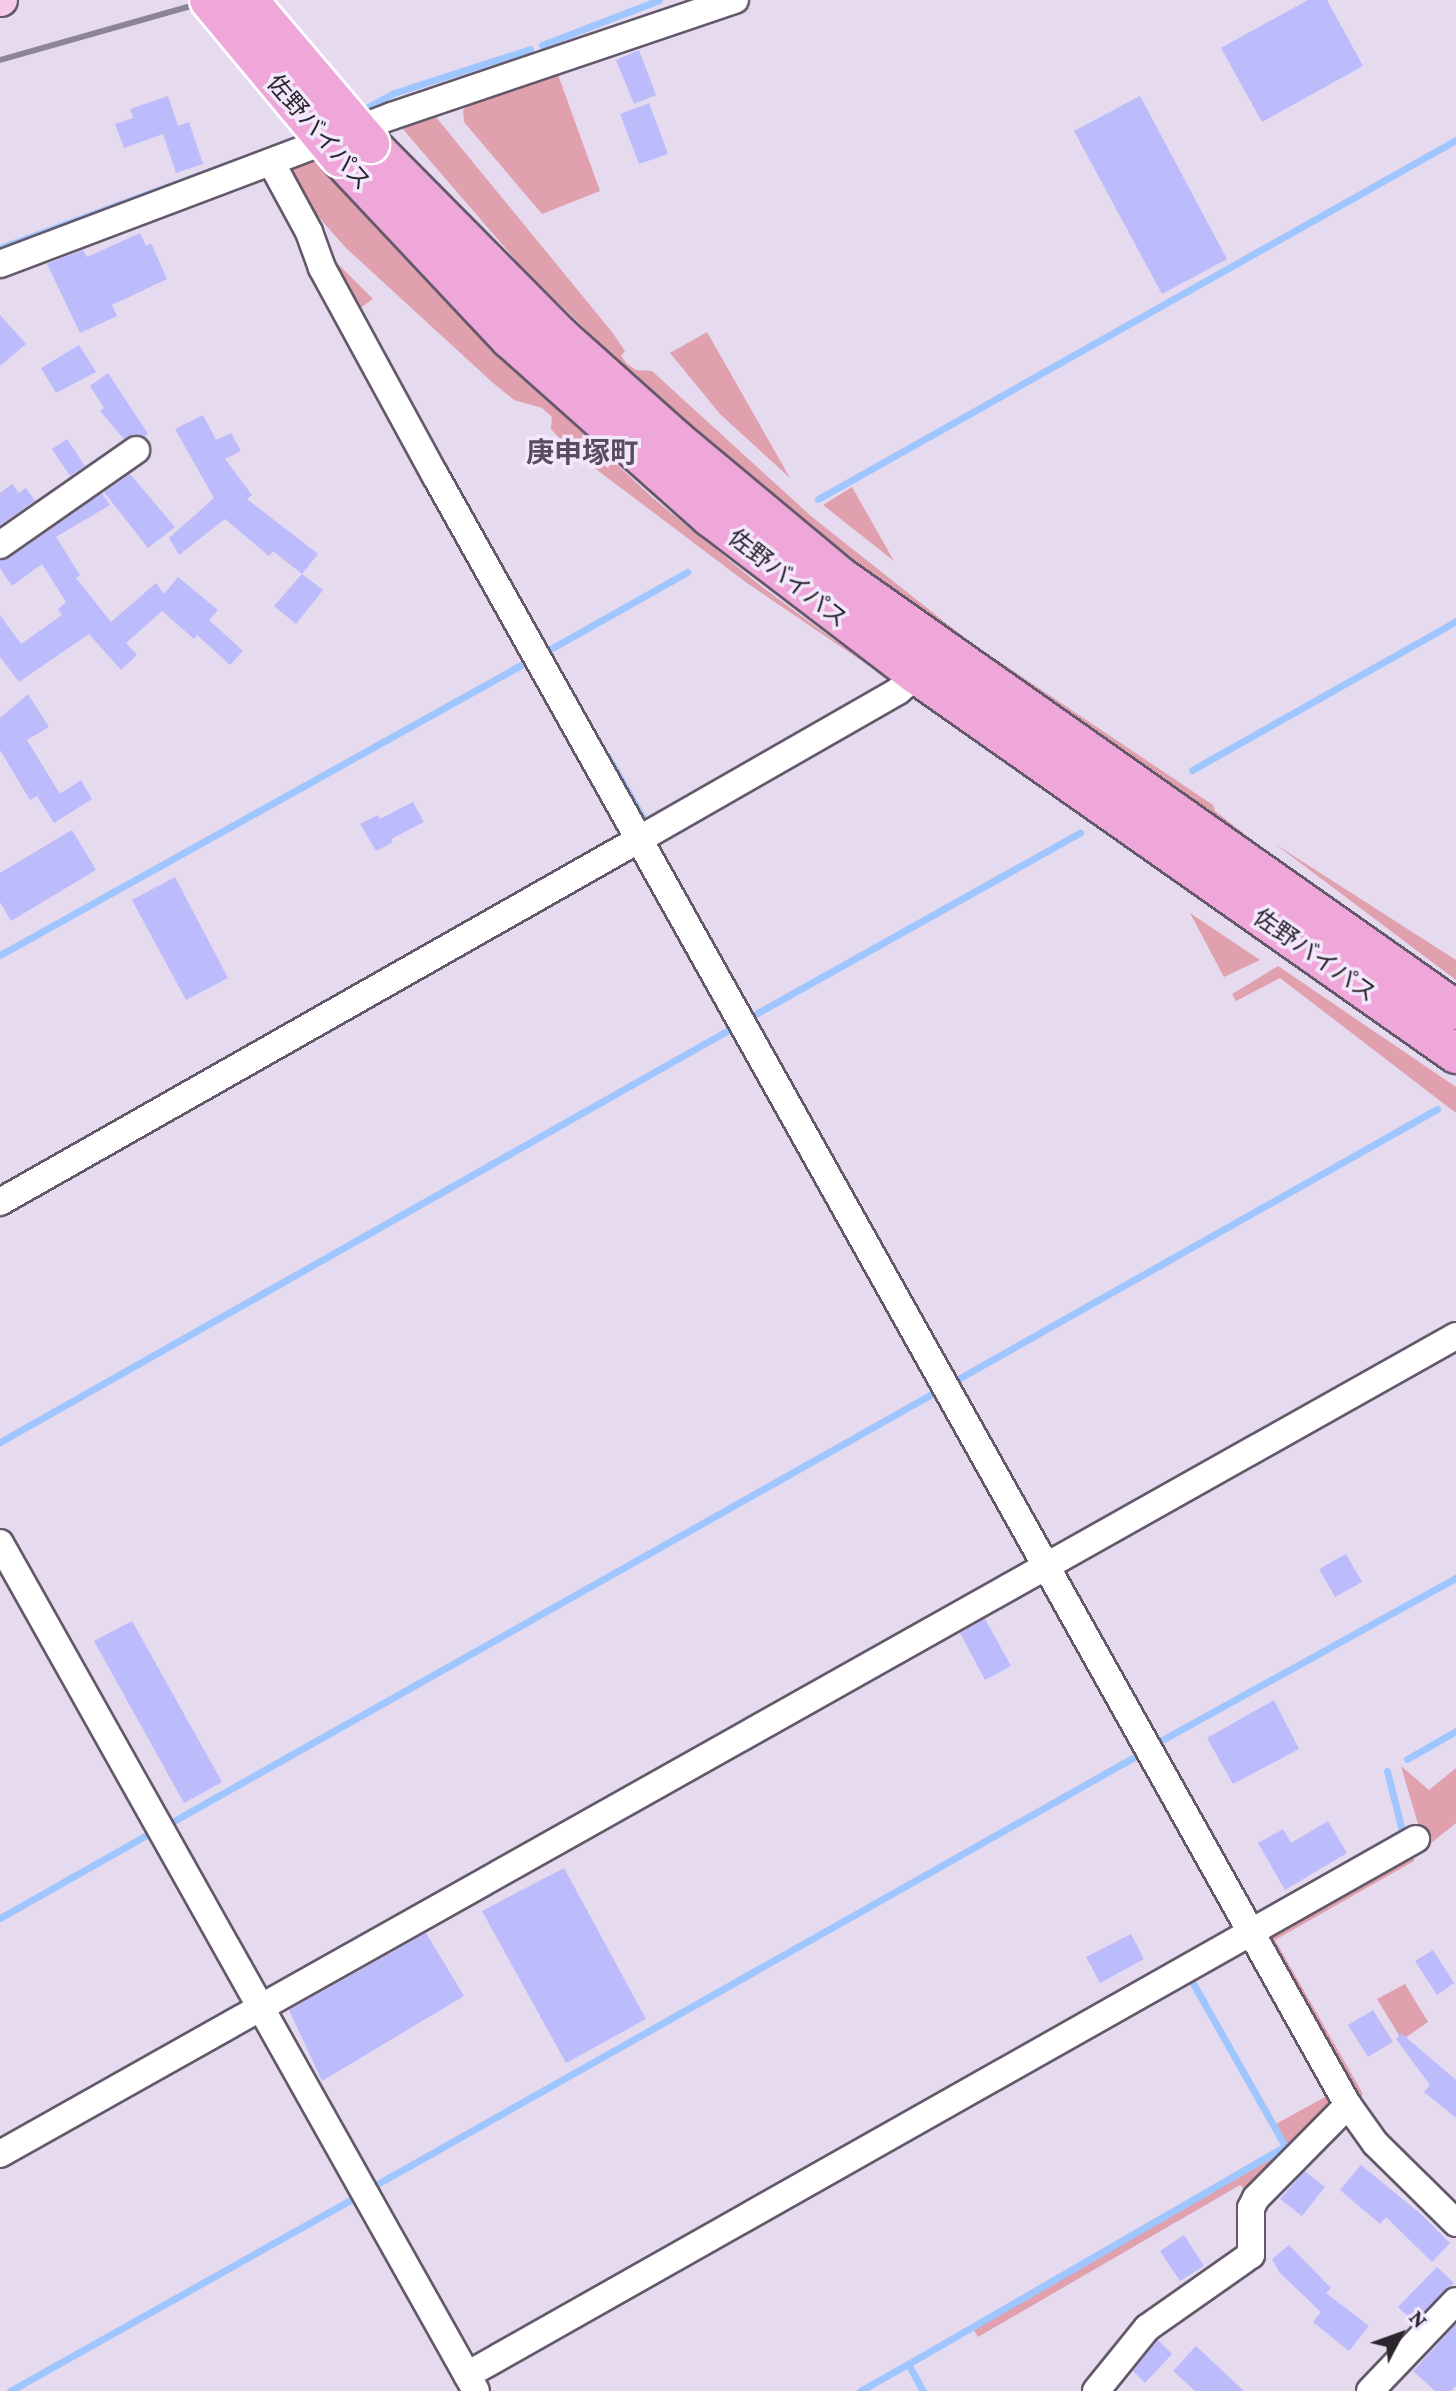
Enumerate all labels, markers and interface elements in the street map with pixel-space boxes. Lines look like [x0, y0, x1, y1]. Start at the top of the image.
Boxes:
street label: 佐野バイパス [261, 68, 377, 196]
district label: 庚申塚町 [526, 436, 638, 470]
street label: 佐野バイパス [722, 522, 854, 634]
street label: 佐野バイパス [1248, 902, 1382, 1008]
north arrow [1360, 2295, 1440, 2375]
text: N [1404, 2305, 1433, 2333]

